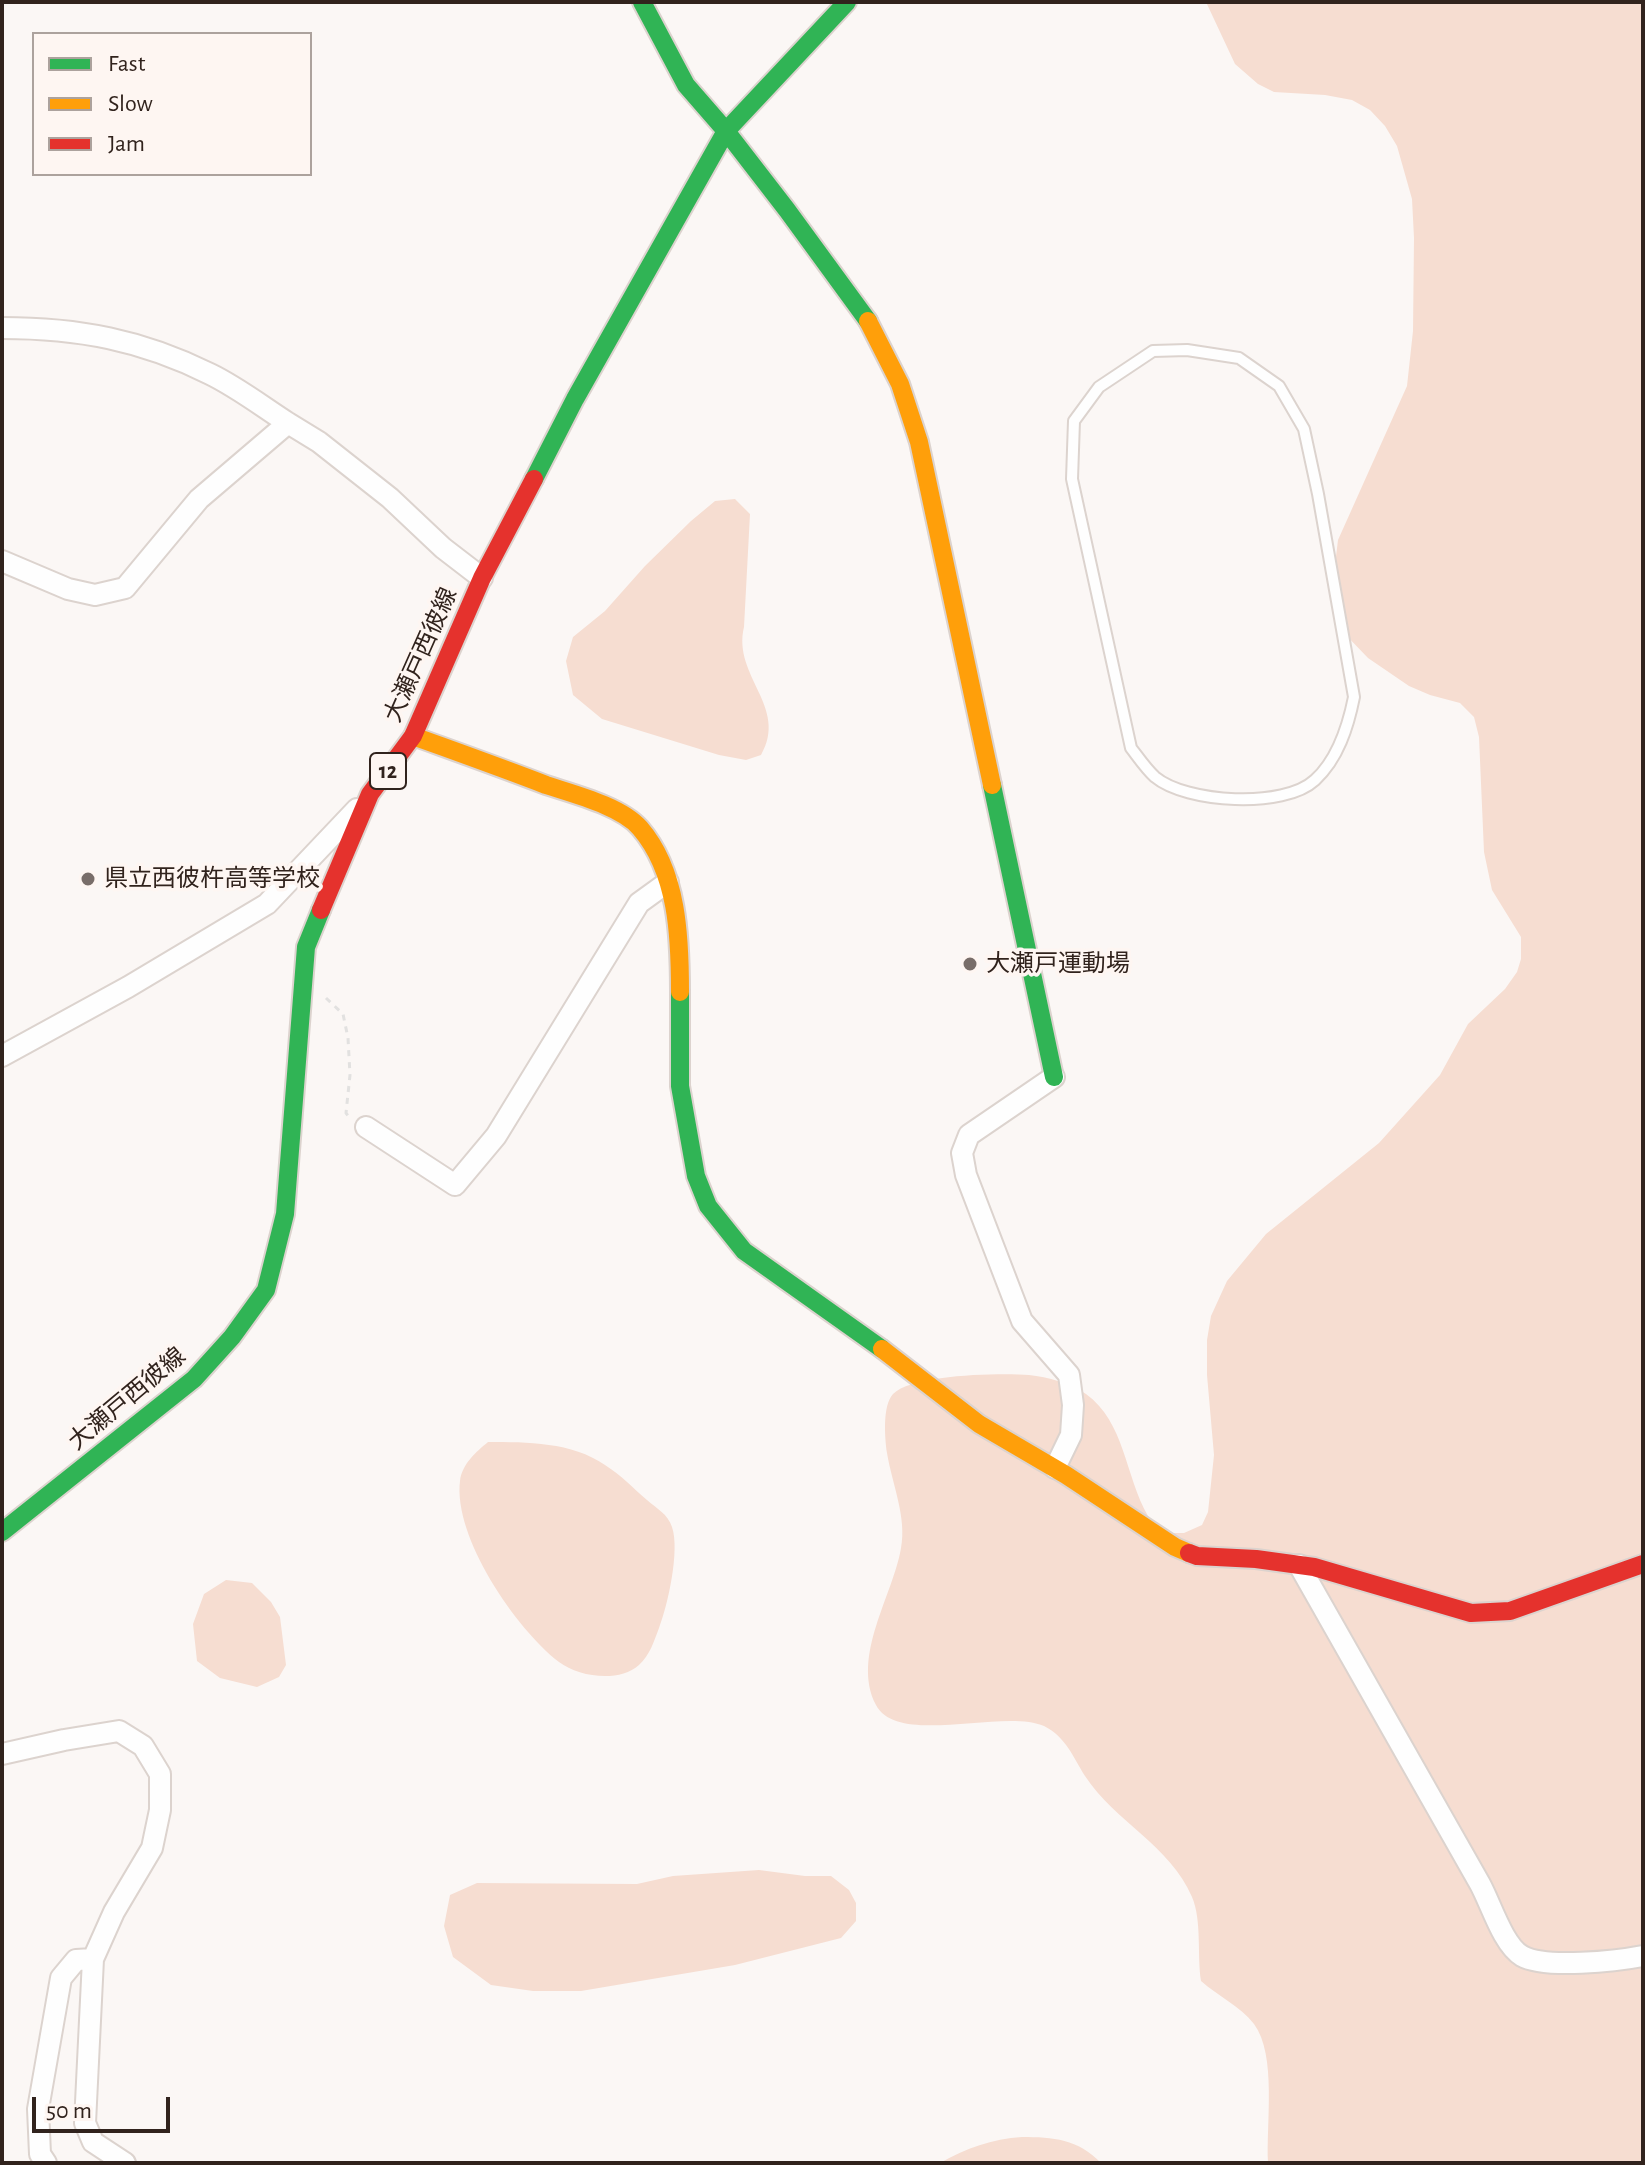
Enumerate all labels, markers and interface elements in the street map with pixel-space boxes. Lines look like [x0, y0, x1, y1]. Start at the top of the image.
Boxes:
legend [32, 32, 312, 176]
text: Fast [108, 52, 145, 76]
text: Slow [108, 92, 153, 116]
text: Jam [108, 132, 145, 156]
street label: 大瀬戸西彼線 [379, 583, 463, 727]
road number: 12 [370, 753, 406, 789]
place label: 県立西彼杵高等学校 [104, 865, 320, 893]
marker: 県立西彼杵高等学校 [79, 870, 97, 888]
place label: 大瀬戸運動場 [986, 950, 1130, 978]
marker: 大瀬戸運動場 [961, 955, 979, 973]
street label: 大瀬戸西彼線 [63, 1342, 191, 1456]
scale bar [36, 2081, 174, 2131]
text: 50 m [46, 2099, 92, 2123]

